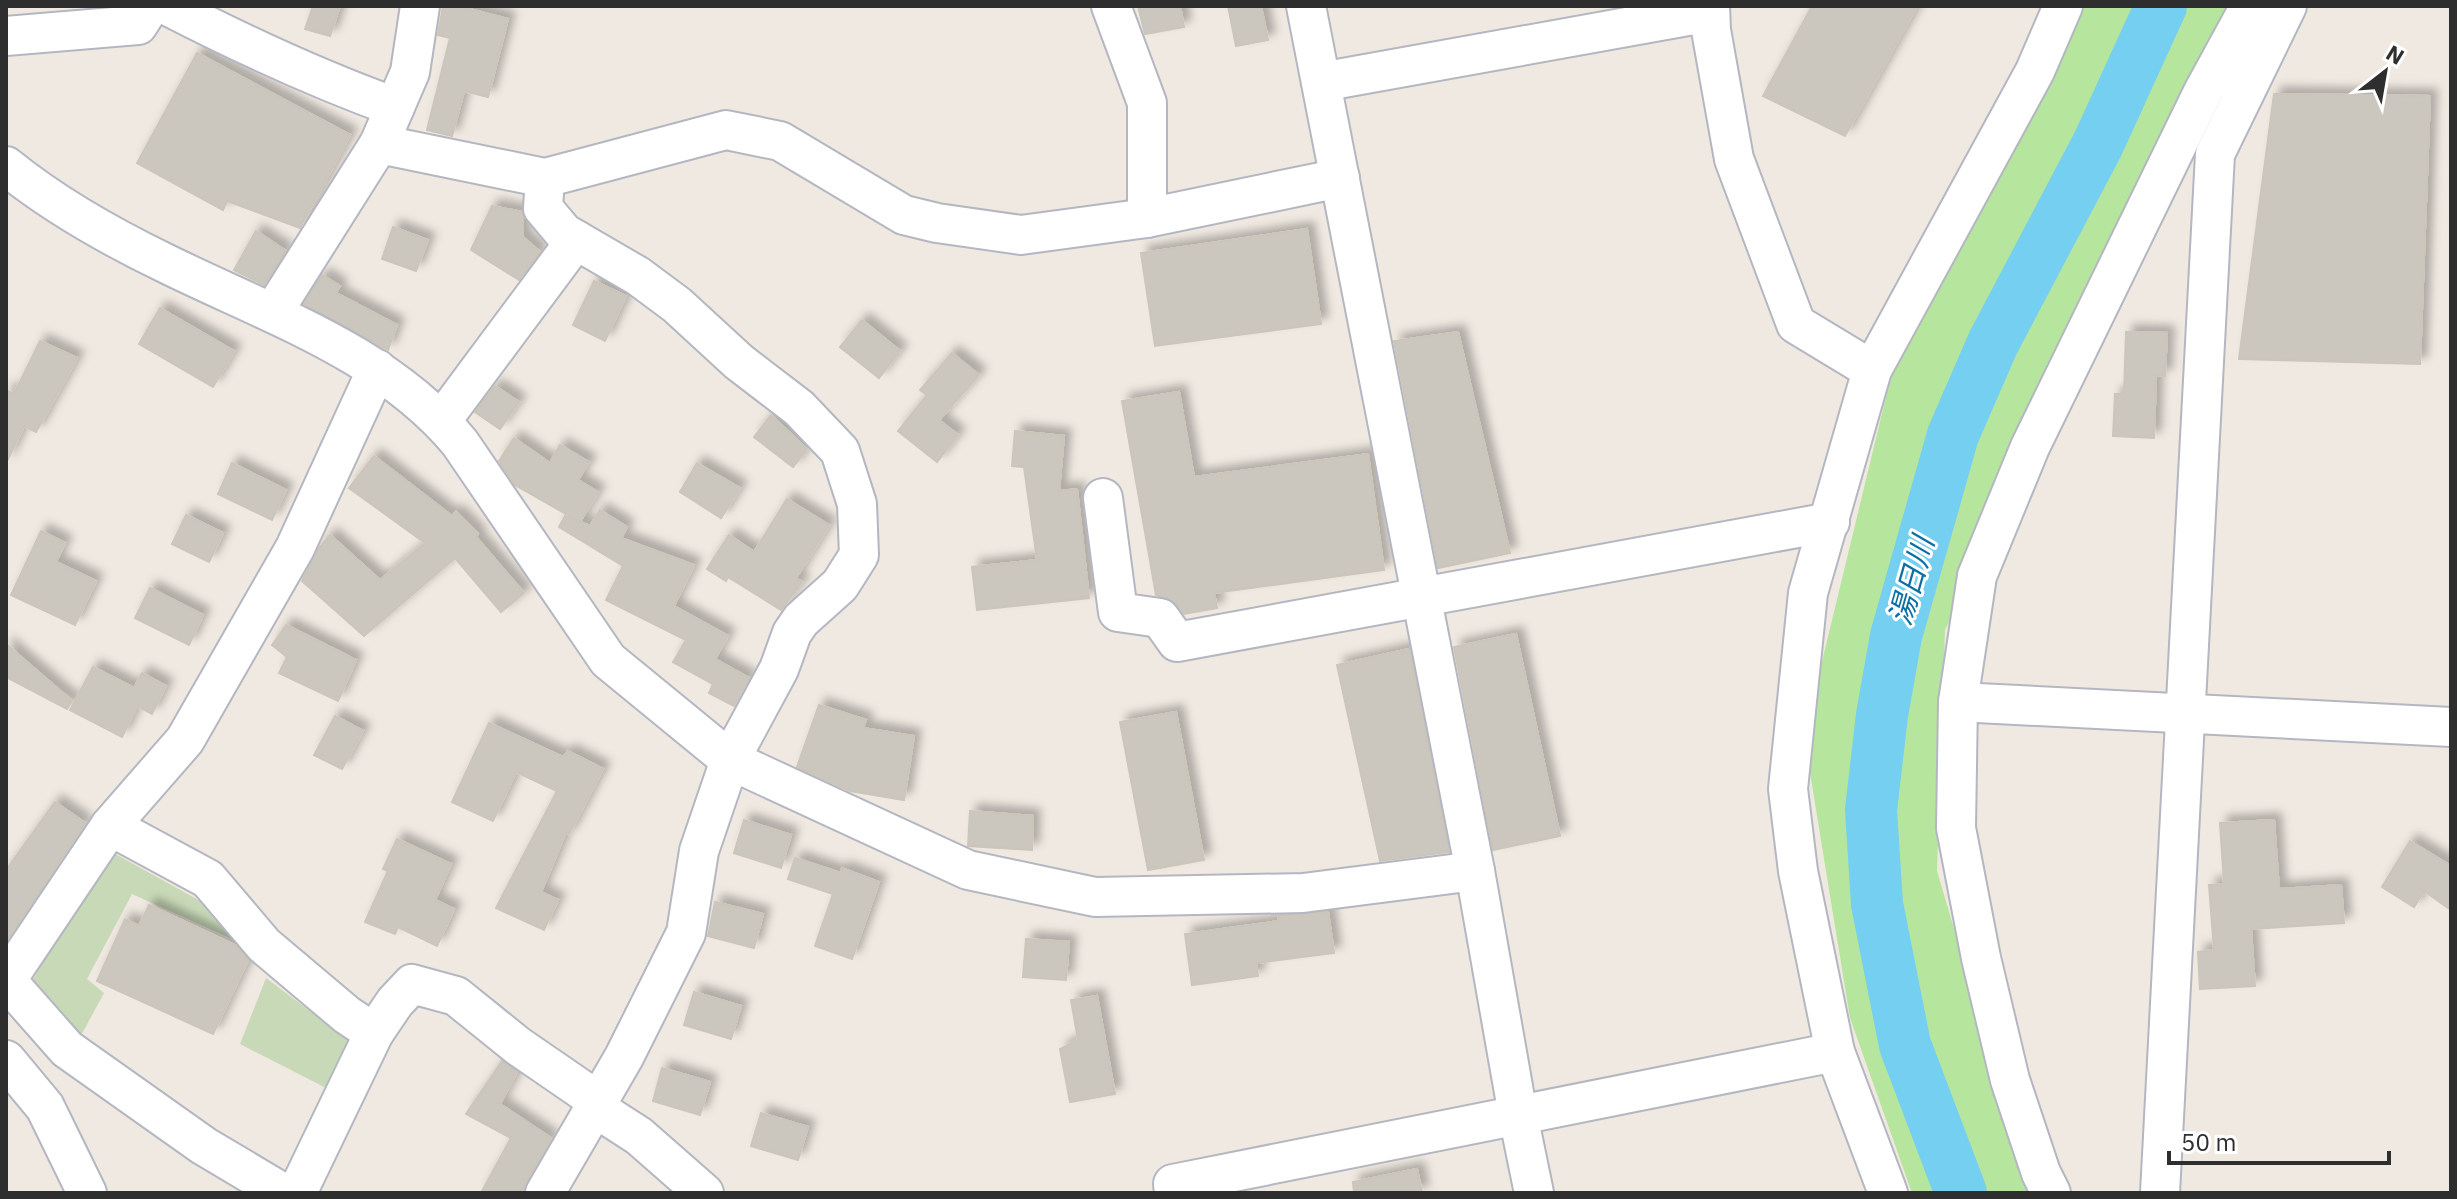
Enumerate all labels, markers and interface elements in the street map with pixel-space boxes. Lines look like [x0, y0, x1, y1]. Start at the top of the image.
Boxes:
north arrow [2345, 32, 2425, 112]
text: N [2381, 38, 2410, 71]
water label: 湯日川 [1879, 529, 1943, 629]
scale bar [2169, 1115, 2389, 1165]
text: 50 m [2181, 1126, 2236, 1158]

